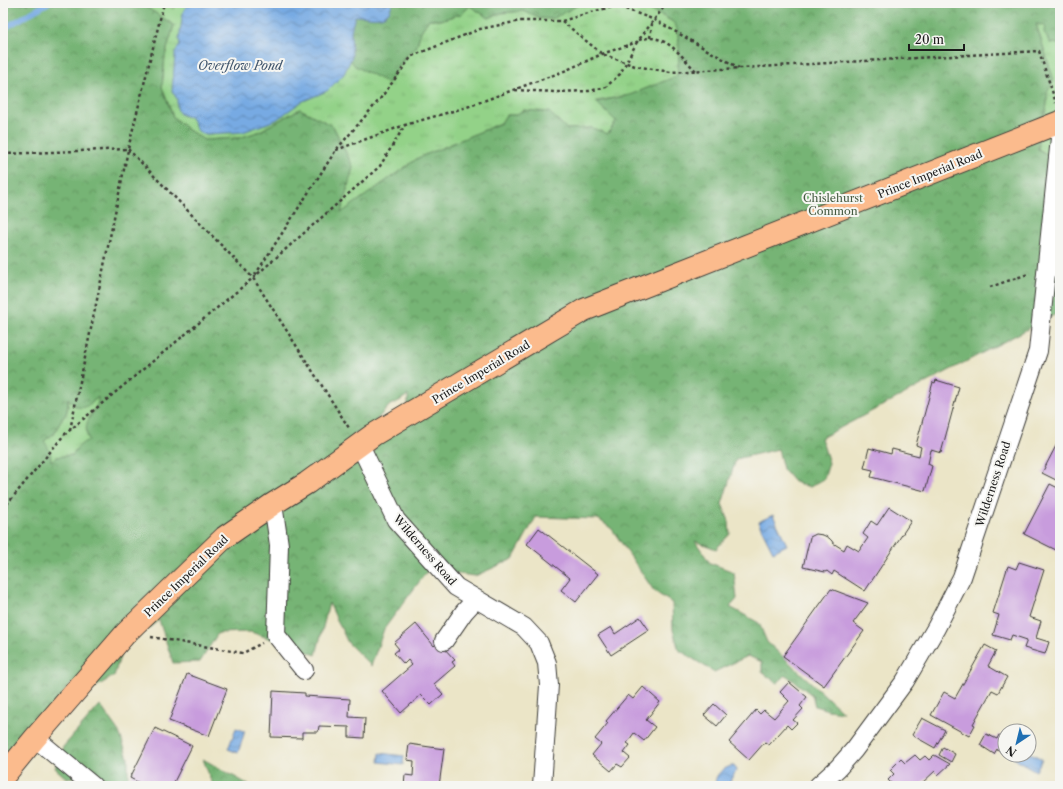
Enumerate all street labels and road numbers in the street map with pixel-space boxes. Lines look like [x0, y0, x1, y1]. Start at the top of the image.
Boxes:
street label: Prince Imperial Road [876, 147, 985, 201]
street label: Prince Imperial Road [430, 337, 533, 407]
street label: Wilderness Road [972, 439, 1013, 529]
street label: Wilderness Road [390, 511, 460, 588]
street label: Prince Imperial Road [141, 532, 231, 620]

